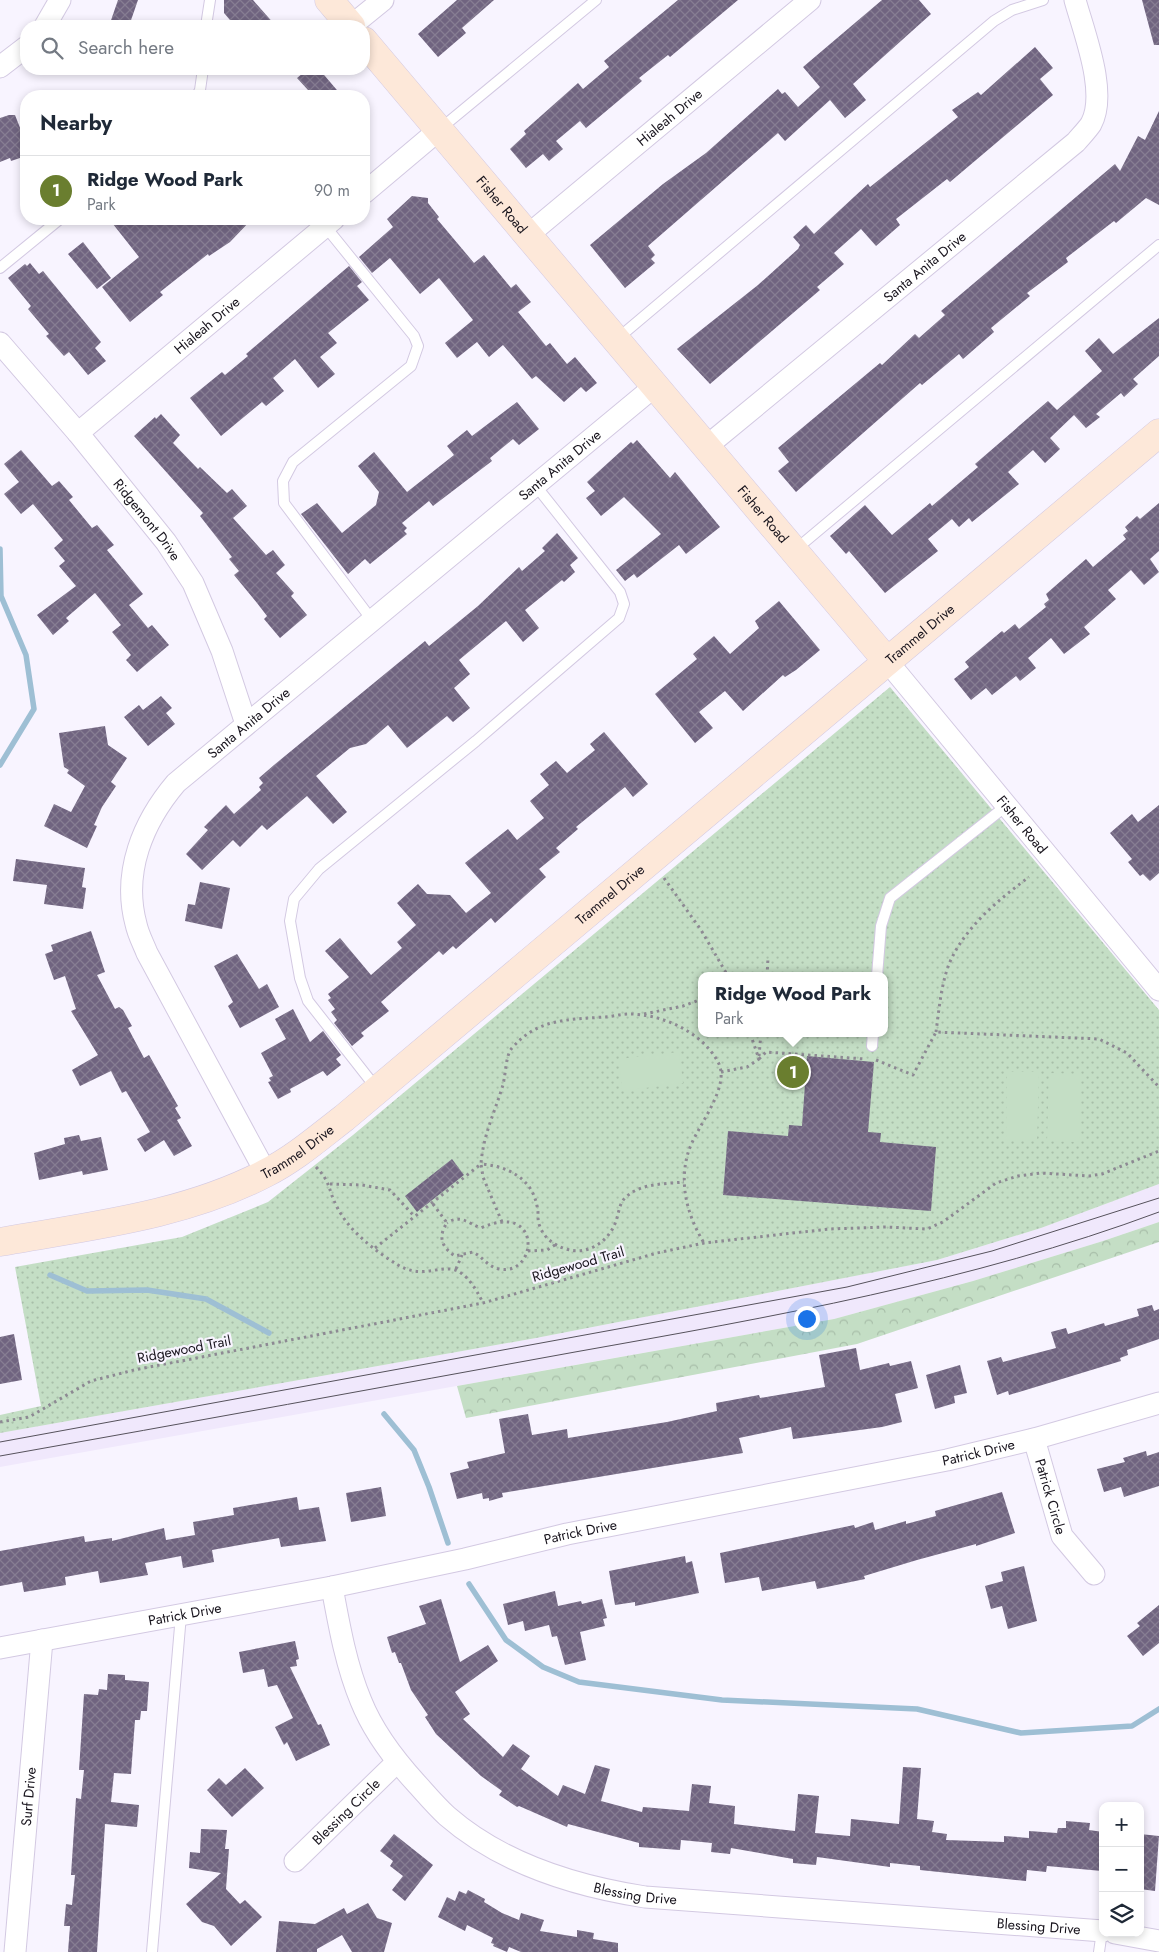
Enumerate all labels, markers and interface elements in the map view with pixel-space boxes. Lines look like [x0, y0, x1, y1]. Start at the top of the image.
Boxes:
search box [20, 20, 370, 75]
icon: search [38, 34, 66, 62]
text: Search here [78, 34, 174, 61]
street label: Hialeah Drive [632, 84, 707, 151]
text: Nearby [40, 108, 112, 138]
text: Ridge Wood Park [87, 166, 243, 193]
street label: Fisher Road [472, 171, 532, 238]
text: 1 [52, 179, 60, 202]
text: 90 m [314, 179, 350, 202]
text: Park [87, 193, 116, 216]
street label: Santa Anita Drive [879, 227, 970, 307]
street label: Hialeah Drive [170, 292, 244, 359]
street label: Santa Anita Drive [514, 425, 605, 505]
street label: Ridgemont Drive [109, 474, 186, 565]
street label: Fisher Road [733, 481, 793, 547]
street label: Trammel Drive [881, 599, 959, 669]
street label: Santa Anita Drive [203, 683, 294, 763]
street label: Fisher Road [992, 791, 1052, 858]
street label: Trammel Drive [571, 860, 649, 929]
popup [698, 972, 888, 1037]
text: Ridge Wood Park [715, 980, 871, 1007]
text: Park [715, 1007, 743, 1030]
pin: 1 [777, 1053, 809, 1091]
street label: Trammel Drive [258, 1120, 338, 1184]
street label: Ridgewood Trail [530, 1241, 626, 1287]
your location [794, 1306, 820, 1332]
street label: Ridgewood Trail [135, 1330, 233, 1368]
street label: Patrick Drive [941, 1434, 1017, 1471]
street label: Patrick Circle [1030, 1456, 1071, 1537]
street label: Patrick Drive [542, 1515, 619, 1549]
street label: Patrick Drive [147, 1597, 223, 1631]
street label: Surf Drive [16, 1766, 41, 1827]
street label: Blessing Circle [307, 1774, 384, 1849]
map controls [1099, 1802, 1144, 1937]
button: + [1099, 1802, 1144, 1847]
button: − [1099, 1847, 1144, 1892]
street label: Blessing Drive [592, 1877, 677, 1909]
button: layers [1099, 1892, 1144, 1937]
street label: Blessing Drive [996, 1913, 1081, 1939]

